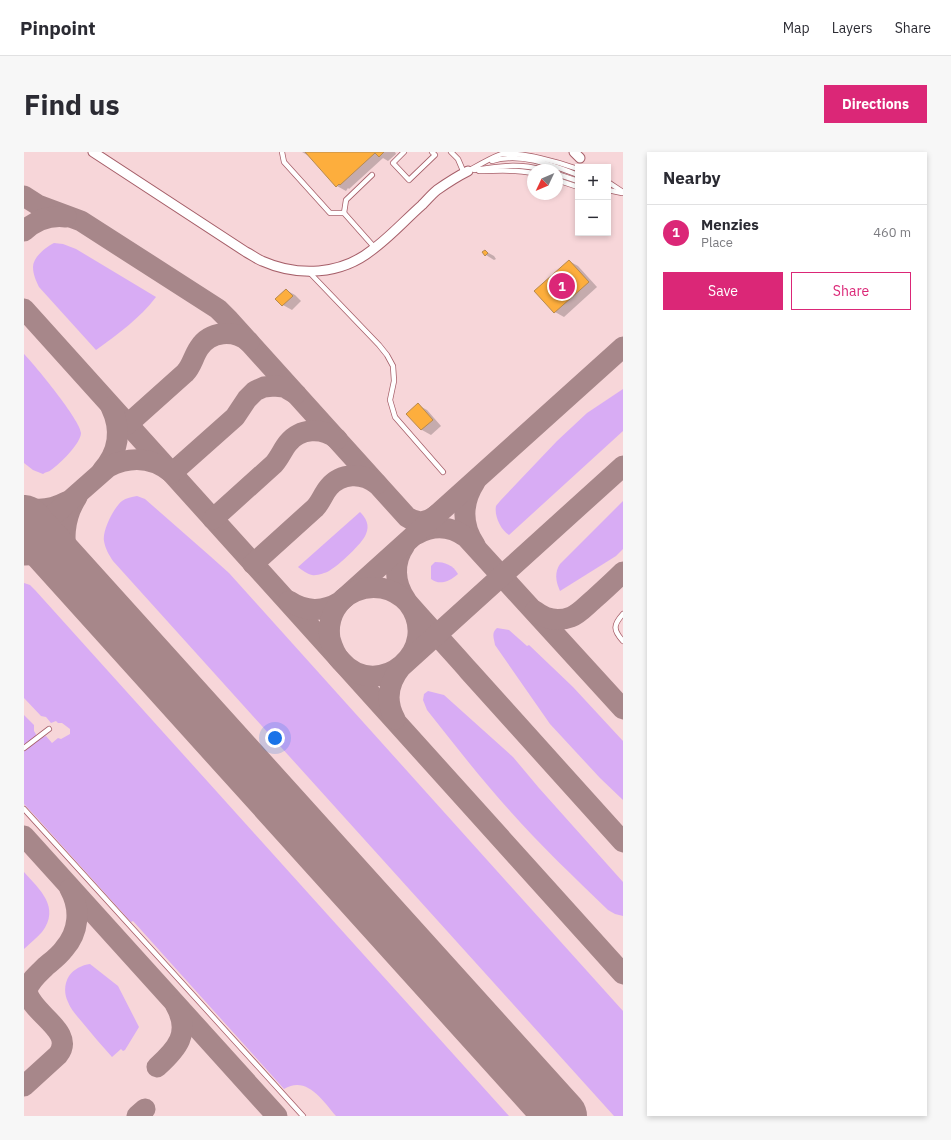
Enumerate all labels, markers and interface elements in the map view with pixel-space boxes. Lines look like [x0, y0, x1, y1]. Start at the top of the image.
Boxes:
text: Pinpoint [20, 16, 96, 40]
text: Map [783, 19, 810, 37]
text: Layers [832, 19, 873, 37]
text: Share [895, 19, 931, 37]
button: Directions [824, 85, 927, 123]
text: Find us [24, 86, 120, 123]
north arrow [527, 164, 563, 200]
map controls [575, 164, 611, 236]
button: + [575, 164, 611, 200]
text: Nearby [663, 167, 721, 189]
button: − [575, 200, 611, 236]
text: Menzies [701, 215, 759, 234]
text: 1 [672, 224, 680, 241]
text: 460 m [873, 224, 911, 241]
text: Place [701, 234, 733, 251]
pin: 1 [549, 271, 575, 301]
button: Save [663, 272, 783, 310]
button: Share [791, 272, 911, 310]
your location [265, 728, 285, 748]

